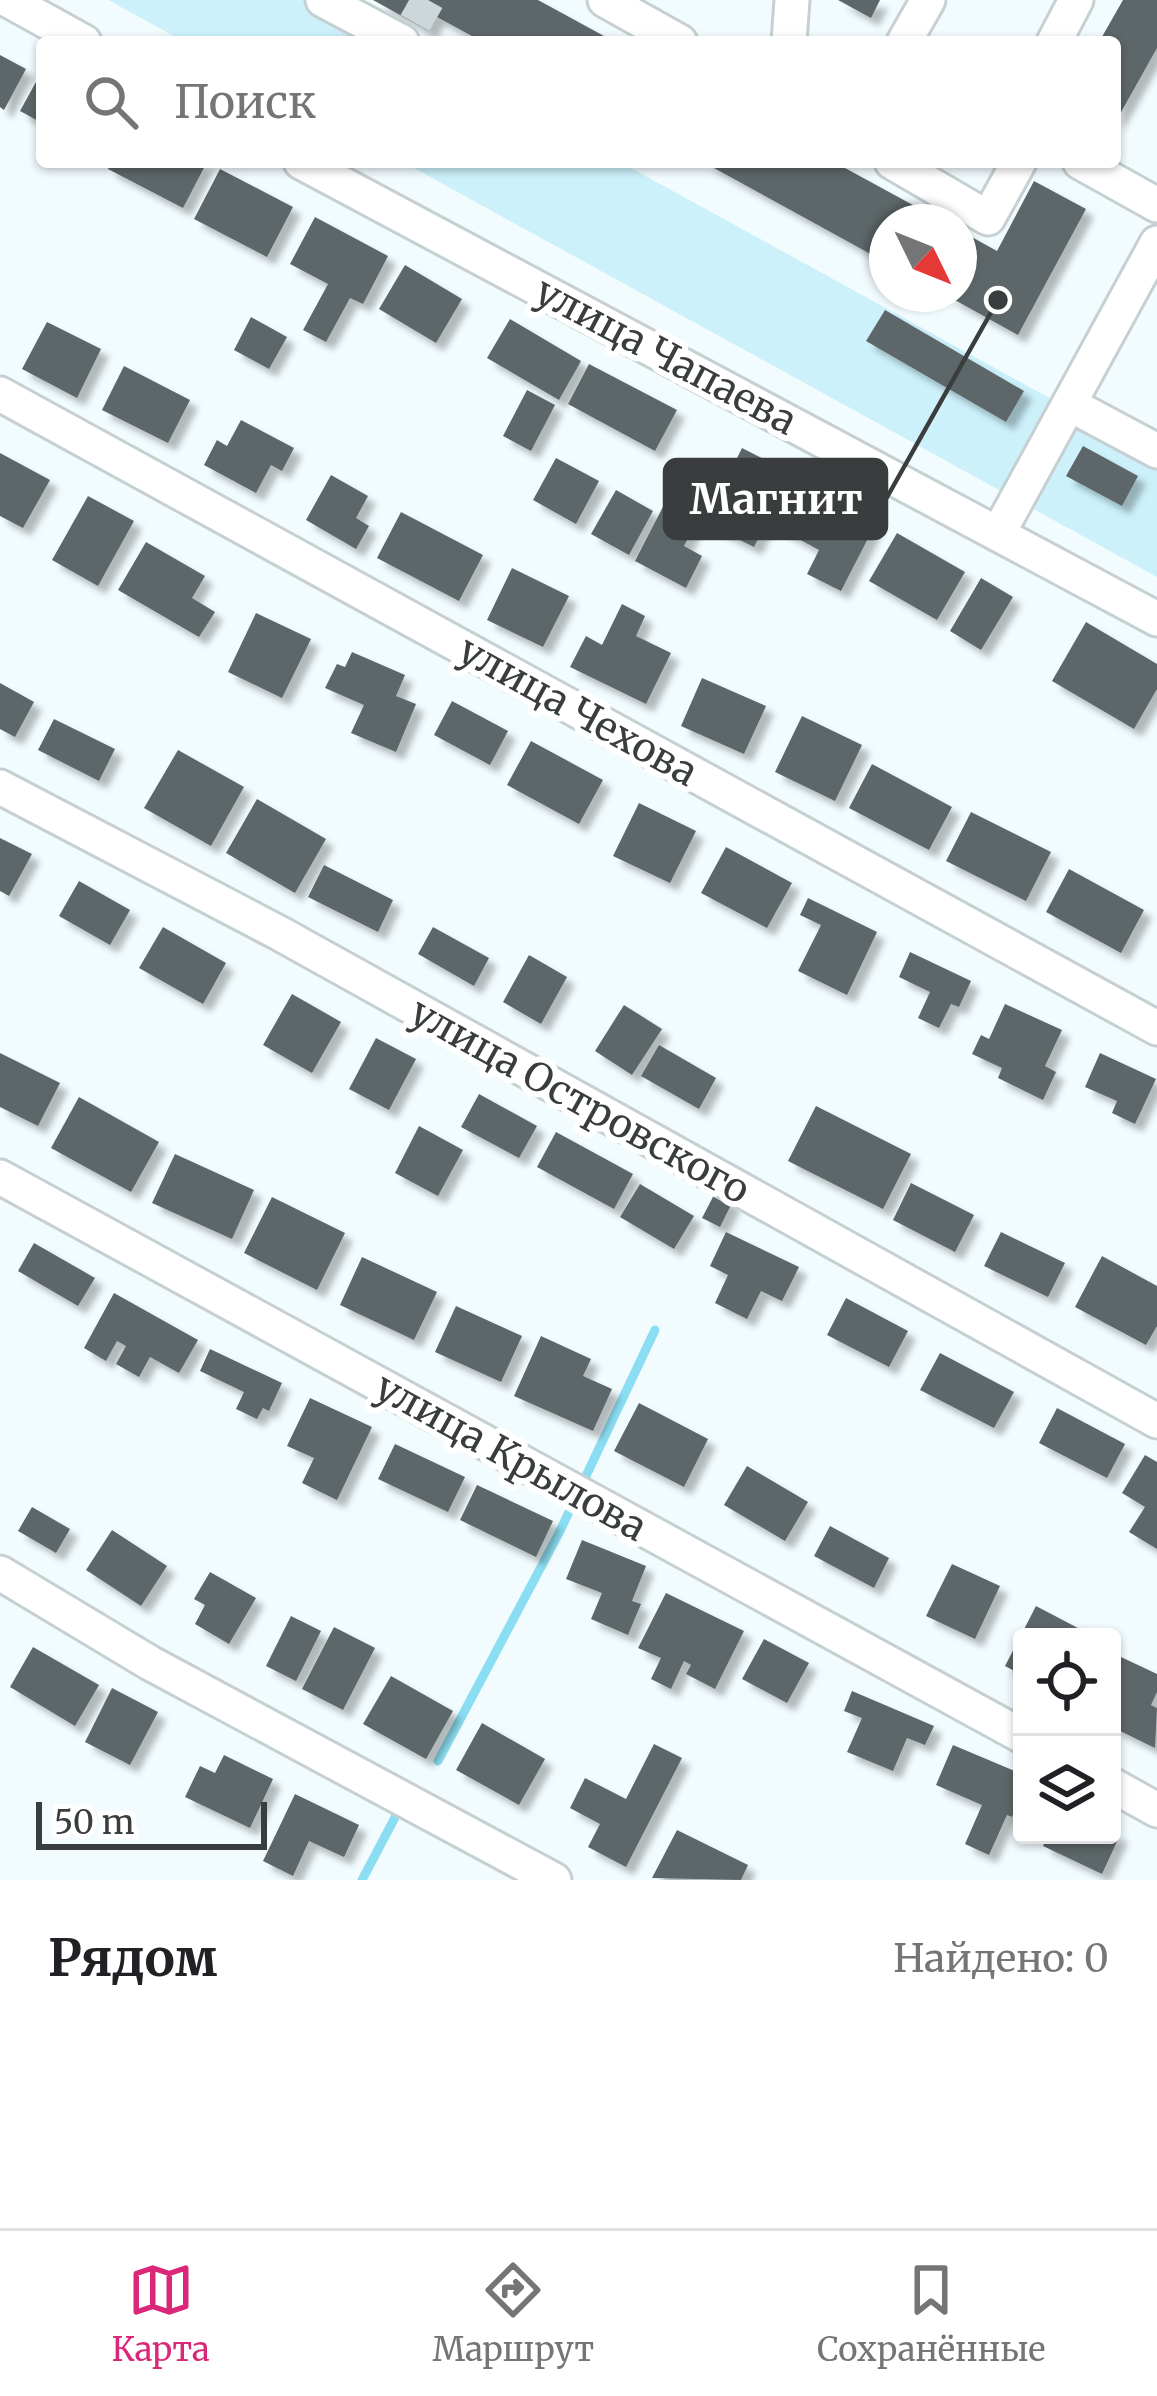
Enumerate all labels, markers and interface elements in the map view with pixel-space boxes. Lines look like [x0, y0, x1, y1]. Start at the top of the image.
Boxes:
search box [36, 36, 1121, 168]
icon: search [78, 69, 144, 135]
text: Поиск [174, 74, 316, 130]
north arrow [869, 204, 977, 312]
street label: улица Чапаева [527, 267, 805, 446]
callout: Магнит [665, 460, 886, 538]
text: Магнит [689, 473, 863, 525]
street label: улица Чехова [450, 625, 706, 797]
street label: улица Островского [402, 987, 758, 1215]
street label: улица Крылова [367, 1362, 655, 1552]
map controls [1013, 1628, 1121, 1844]
button: locate [1013, 1628, 1121, 1736]
button: layers [1013, 1736, 1121, 1844]
scale bar [36, 1796, 267, 1849]
text: 50 m [54, 1802, 135, 1843]
text: Рядом [48, 1926, 217, 1990]
text: Найдено: 0 [893, 1934, 1109, 1983]
tab: Карта [111, 2257, 210, 2370]
tab: Маршрут [432, 2257, 594, 2370]
tab: Сохранённые [817, 2257, 1046, 2370]

